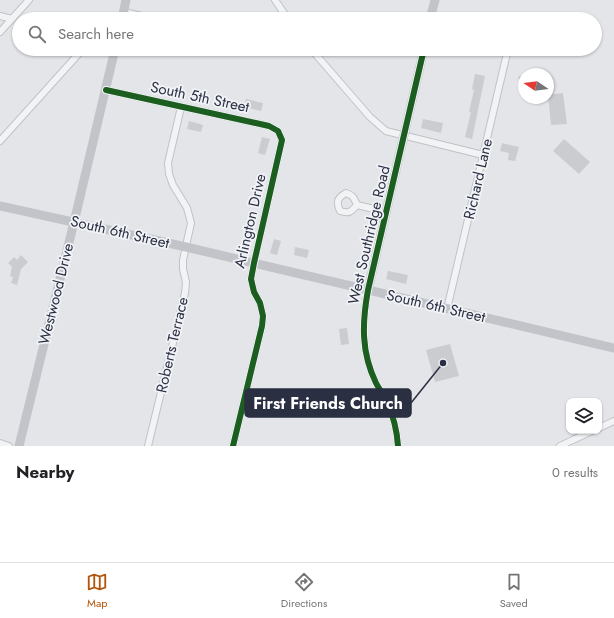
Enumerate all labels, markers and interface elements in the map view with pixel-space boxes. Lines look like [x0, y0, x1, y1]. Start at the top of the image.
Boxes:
search box [12, 12, 602, 56]
icon: search [26, 23, 48, 45]
text: Search here [58, 23, 134, 45]
north arrow [518, 68, 554, 104]
street label: South 5th Street [149, 76, 252, 118]
street label: Richard Lane [458, 136, 498, 222]
street label: West Southridge Road [342, 163, 396, 307]
street label: Arlington Drive [228, 171, 272, 270]
street label: South 6th Street [68, 210, 172, 254]
street label: Westwood Drive [33, 241, 79, 347]
street label: South 6th Street [384, 284, 488, 328]
street label: Roberts Terrace [150, 295, 194, 395]
callout: First Friends Church [245, 389, 411, 417]
text: First Friends Church [253, 392, 403, 415]
map controls [566, 398, 602, 434]
button: layers [566, 398, 602, 434]
text: Nearby [16, 460, 74, 484]
text: 0 results [552, 463, 598, 482]
tab: Map [86, 571, 108, 611]
tab: Directions [281, 571, 327, 611]
tab: Saved [500, 571, 528, 611]

